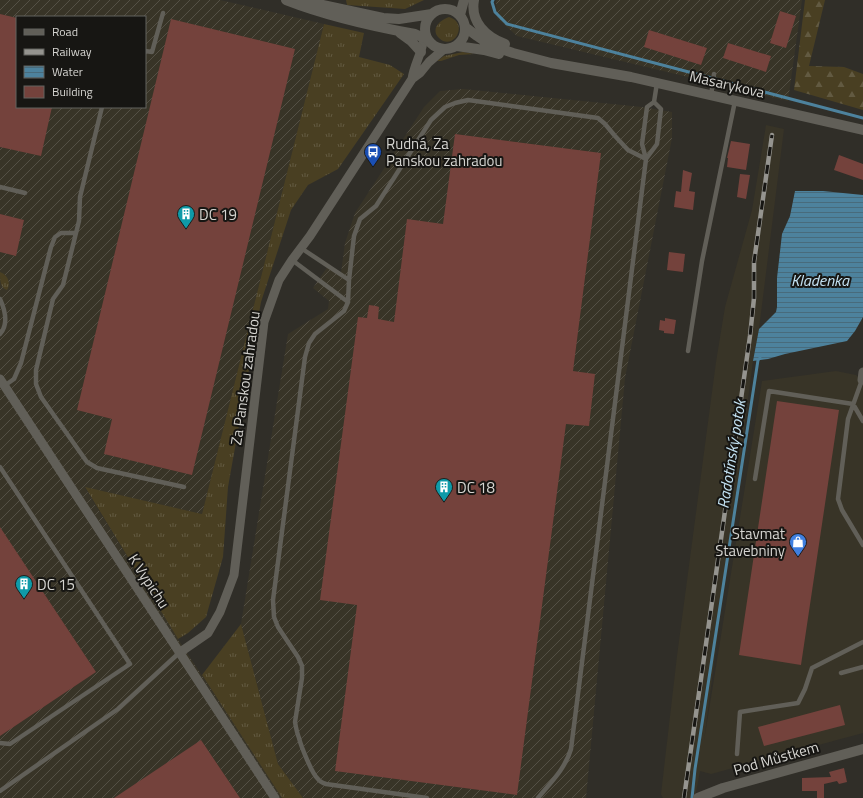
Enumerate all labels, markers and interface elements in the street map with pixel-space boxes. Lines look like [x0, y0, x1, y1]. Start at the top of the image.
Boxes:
legend [16, 16, 146, 108]
text: Road [52, 22, 78, 41]
text: Railway [52, 42, 92, 61]
text: Water [52, 62, 83, 81]
street label: Masarykova [687, 64, 767, 104]
text: Building [52, 82, 93, 101]
place label: Rudná, Za Panskou zahradou [386, 132, 502, 172]
bus stop icon: Rudná, Za Panskou zahradou [363, 142, 383, 167]
place label: DC 19 [199, 203, 237, 226]
building icon: DC 19 [176, 204, 196, 229]
water label: Kladenka [791, 268, 850, 292]
street label: Za Panskou zahradou [224, 309, 266, 447]
water label: Radotínský potok [711, 396, 752, 510]
place label: DC 18 [457, 476, 495, 499]
building icon: DC 18 [434, 477, 454, 502]
place label: Stavmat Stavebniny [715, 522, 786, 562]
shop icon: Stavmat Stavebniny [788, 532, 808, 557]
street label: K Vypichu [123, 549, 175, 613]
place label: DC 15 [37, 573, 75, 596]
building icon: DC 15 [14, 574, 34, 599]
street label: Pod Můstkem [731, 735, 821, 781]

